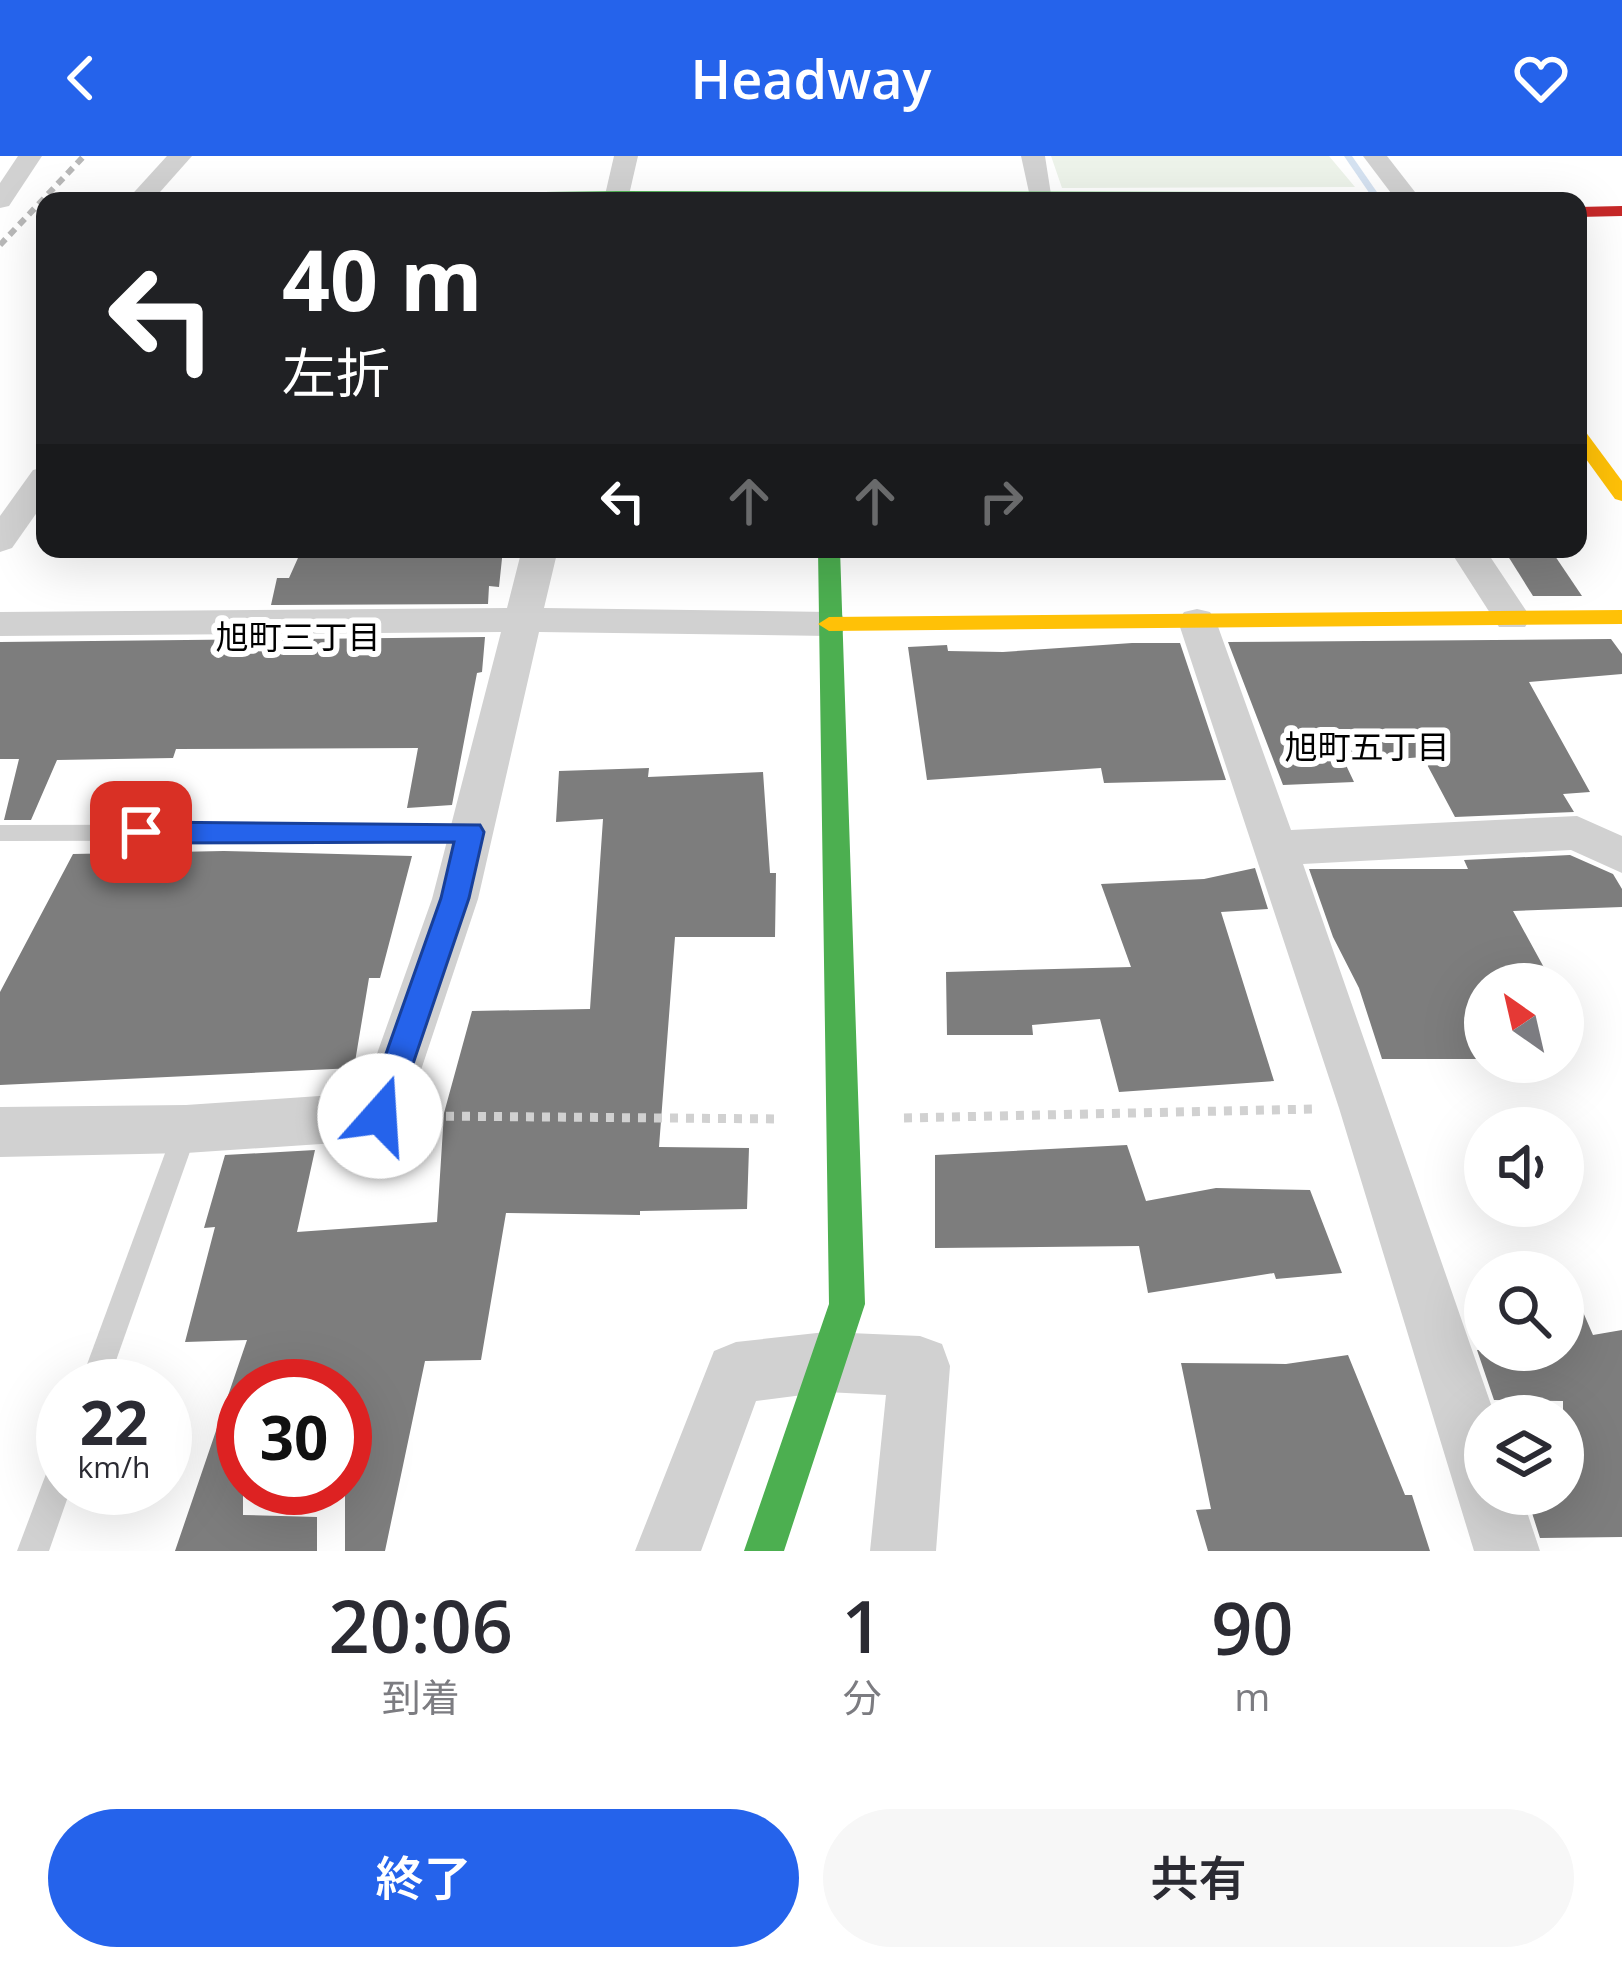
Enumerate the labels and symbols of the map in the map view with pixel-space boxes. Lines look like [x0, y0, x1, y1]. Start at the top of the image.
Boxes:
district label: 旭町三丁目 [216, 614, 381, 659]
district label: 旭町五丁目 [1285, 724, 1450, 769]
pin [90, 781, 192, 883]
north arrow [1464, 963, 1584, 1083]
position arrow [317, 1053, 443, 1179]
speed limit sign: 30 [216, 1359, 372, 1515]

